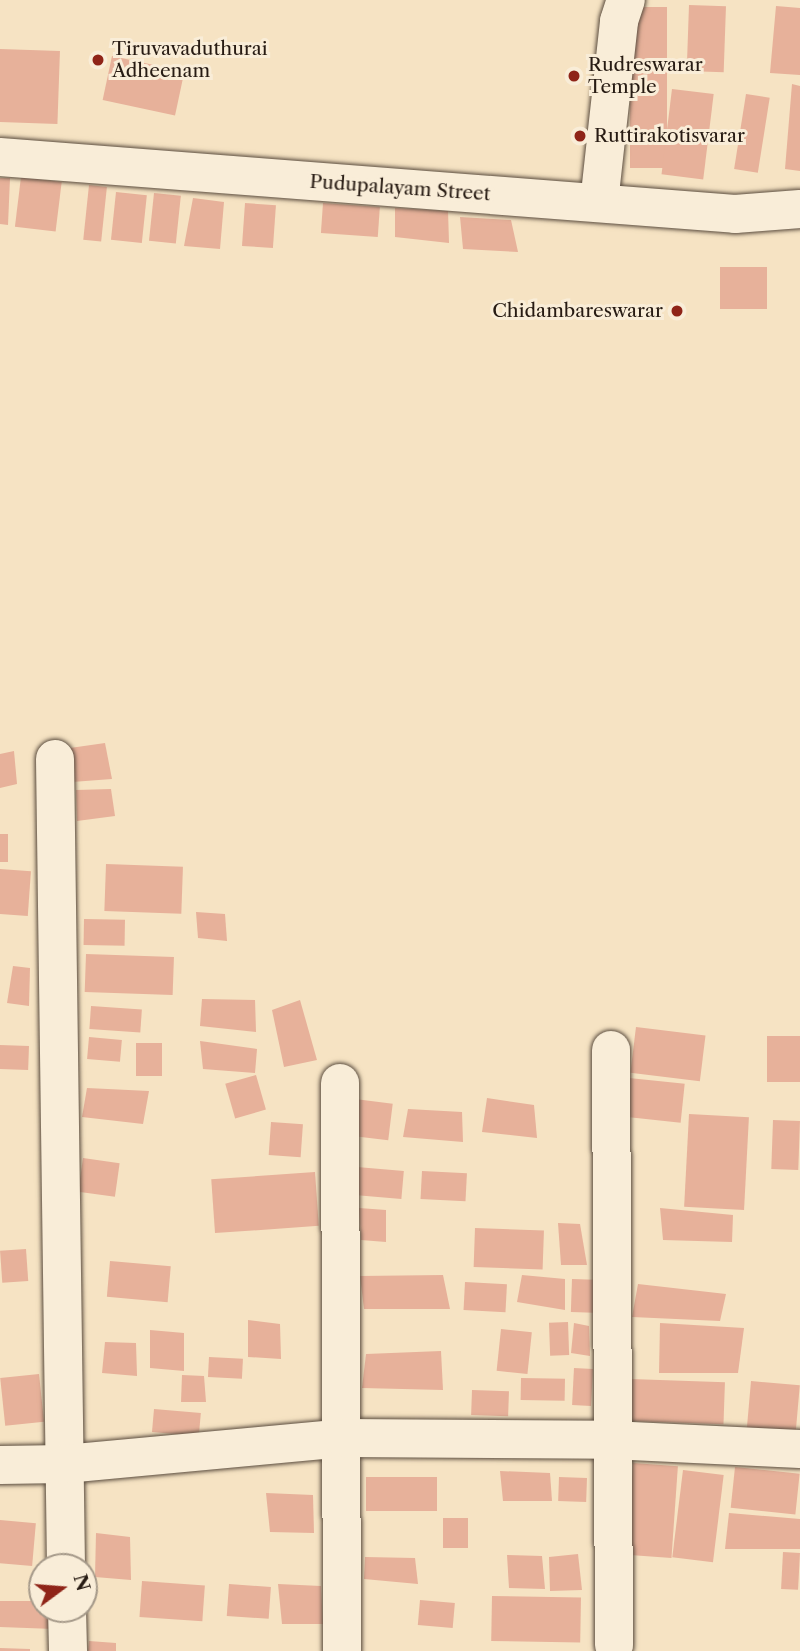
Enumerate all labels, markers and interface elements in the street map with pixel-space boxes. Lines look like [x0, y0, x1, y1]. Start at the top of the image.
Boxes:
place label: Tiruvavaduthurai Adheenam [112, 38, 268, 82]
marker: Tiruvavaduthurai Adheenam [90, 52, 106, 68]
place label: Rudreswarar Temple [588, 54, 703, 98]
marker: Rudreswarar Temple [566, 68, 582, 84]
place label: Ruttirakotisvarar [594, 125, 745, 147]
marker: Ruttirakotisvarar [572, 128, 588, 144]
street label: Pudupalayam Street [309, 170, 491, 206]
place label: Chidambareswarar [492, 300, 663, 322]
marker: Chidambareswarar [669, 303, 685, 319]
north arrow [28, 1553, 98, 1623]
text: N [68, 1572, 95, 1594]

